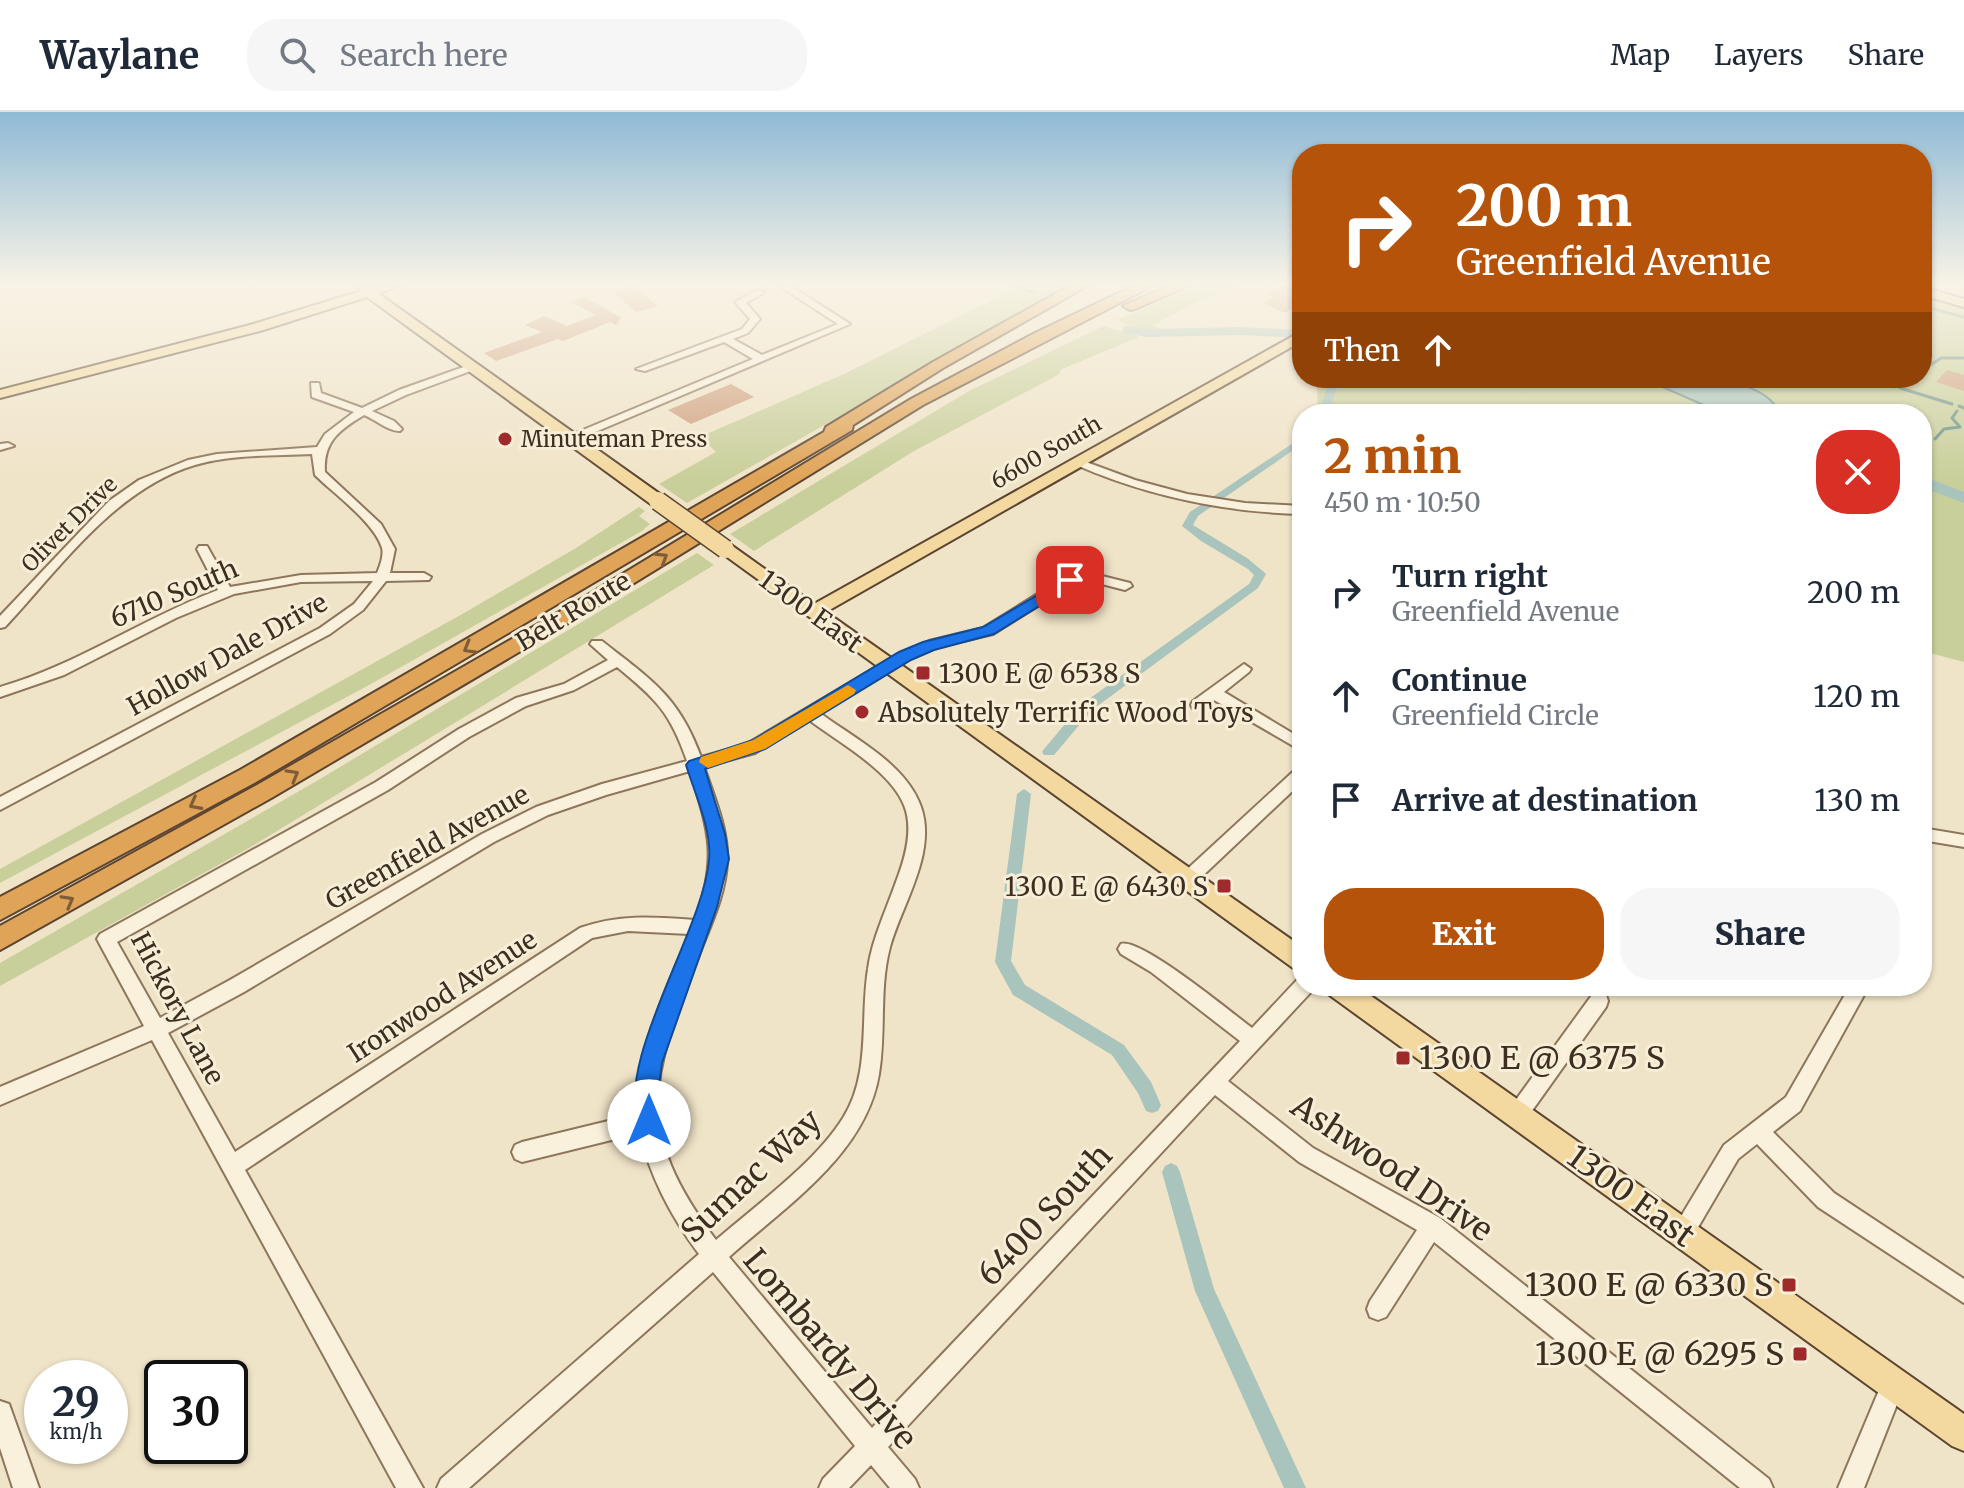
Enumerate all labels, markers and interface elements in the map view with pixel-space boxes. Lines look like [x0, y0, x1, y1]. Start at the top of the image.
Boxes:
search box [247, 19, 807, 91]
text: Waylane [40, 32, 199, 79]
icon: search [275, 33, 319, 77]
text: Search here [339, 36, 508, 74]
text: Map [1610, 37, 1670, 73]
text: Layers [1714, 37, 1803, 73]
text: Share [1847, 37, 1924, 73]
text: 200 m [1456, 171, 1632, 241]
icon: right [1324, 176, 1428, 280]
text: Greenfield Avenue [1456, 240, 1771, 285]
icon: ahead [1416, 328, 1460, 372]
text: Then [1324, 331, 1400, 369]
street label: 6600 South [986, 409, 1107, 495]
place label: Minuteman Press [521, 425, 707, 453]
text: 2 min [1324, 426, 1461, 486]
marker: Minuteman Press [496, 430, 514, 448]
button: close [1816, 430, 1900, 514]
street label: Olivet Drive [15, 470, 123, 578]
text: 450 m · 10:50 [1324, 486, 1481, 519]
pin [1036, 546, 1104, 614]
street label: 6710 South [105, 551, 243, 635]
one-way arrow [653, 552, 668, 568]
text: Turn right [1392, 557, 1548, 595]
icon: arrive [1048, 558, 1092, 602]
street label: 1300 East [753, 562, 869, 660]
street label: Belt Route [510, 564, 636, 658]
icon: right [1324, 570, 1368, 614]
text: 200 m [1807, 573, 1900, 611]
street label: Hollow Dale Drive [121, 585, 333, 723]
text: Greenfield Avenue [1392, 595, 1619, 628]
one-way arrow [463, 638, 478, 654]
place label: 1300 E @ 6538 S [939, 657, 1140, 690]
text: Continue [1392, 661, 1527, 699]
marker: 1300 E @ 6538 S [914, 664, 932, 682]
icon: ahead [1324, 674, 1368, 718]
text: 120 m [1813, 677, 1900, 715]
place label: Absolutely Terrific Wood Toys [877, 696, 1254, 729]
text: Greenfield Circle [1392, 699, 1599, 732]
marker: Absolutely Terrific Wood Toys [853, 703, 871, 721]
one-way arrow [284, 769, 299, 785]
street label: Greenfield Avenue [320, 777, 534, 917]
icon: arrive [1324, 778, 1368, 822]
text: Arrive at destination [1392, 781, 1698, 819]
text: 130 m [1814, 781, 1900, 819]
one-way arrow [188, 795, 203, 810]
place label: 1300 E @ 6430 S [1005, 870, 1208, 903]
marker: 1300 E @ 6430 S [1215, 877, 1233, 895]
button: Exit [1324, 888, 1604, 980]
button: Share [1620, 888, 1900, 980]
one-way arrow [59, 895, 74, 911]
street label: Ironwood Avenue [341, 923, 543, 1069]
street label: Hickory Lane [124, 926, 232, 1090]
place label: 1300 E @ 6375 S [1419, 1038, 1665, 1078]
marker: 1300 E @ 6375 S [1394, 1049, 1412, 1067]
position arrow [607, 1079, 691, 1163]
street label: Ashwood Drive [1283, 1085, 1500, 1250]
street label: Sumac Way [673, 1101, 830, 1251]
street label: 6400 South [969, 1136, 1121, 1294]
street label: 1300 East [1560, 1136, 1703, 1256]
street label: Lombardy Drive [735, 1241, 925, 1457]
place label: 1300 E @ 6330 S [1525, 1265, 1773, 1305]
marker: 1300 E @ 6330 S [1780, 1276, 1798, 1294]
place label: 1300 E @ 6295 S [1535, 1334, 1784, 1374]
marker: 1300 E @ 6295 S [1791, 1345, 1809, 1363]
speed limit sign: 30 [144, 1360, 248, 1464]
text: 29 [52, 1377, 100, 1427]
text: km/h [50, 1419, 102, 1444]

